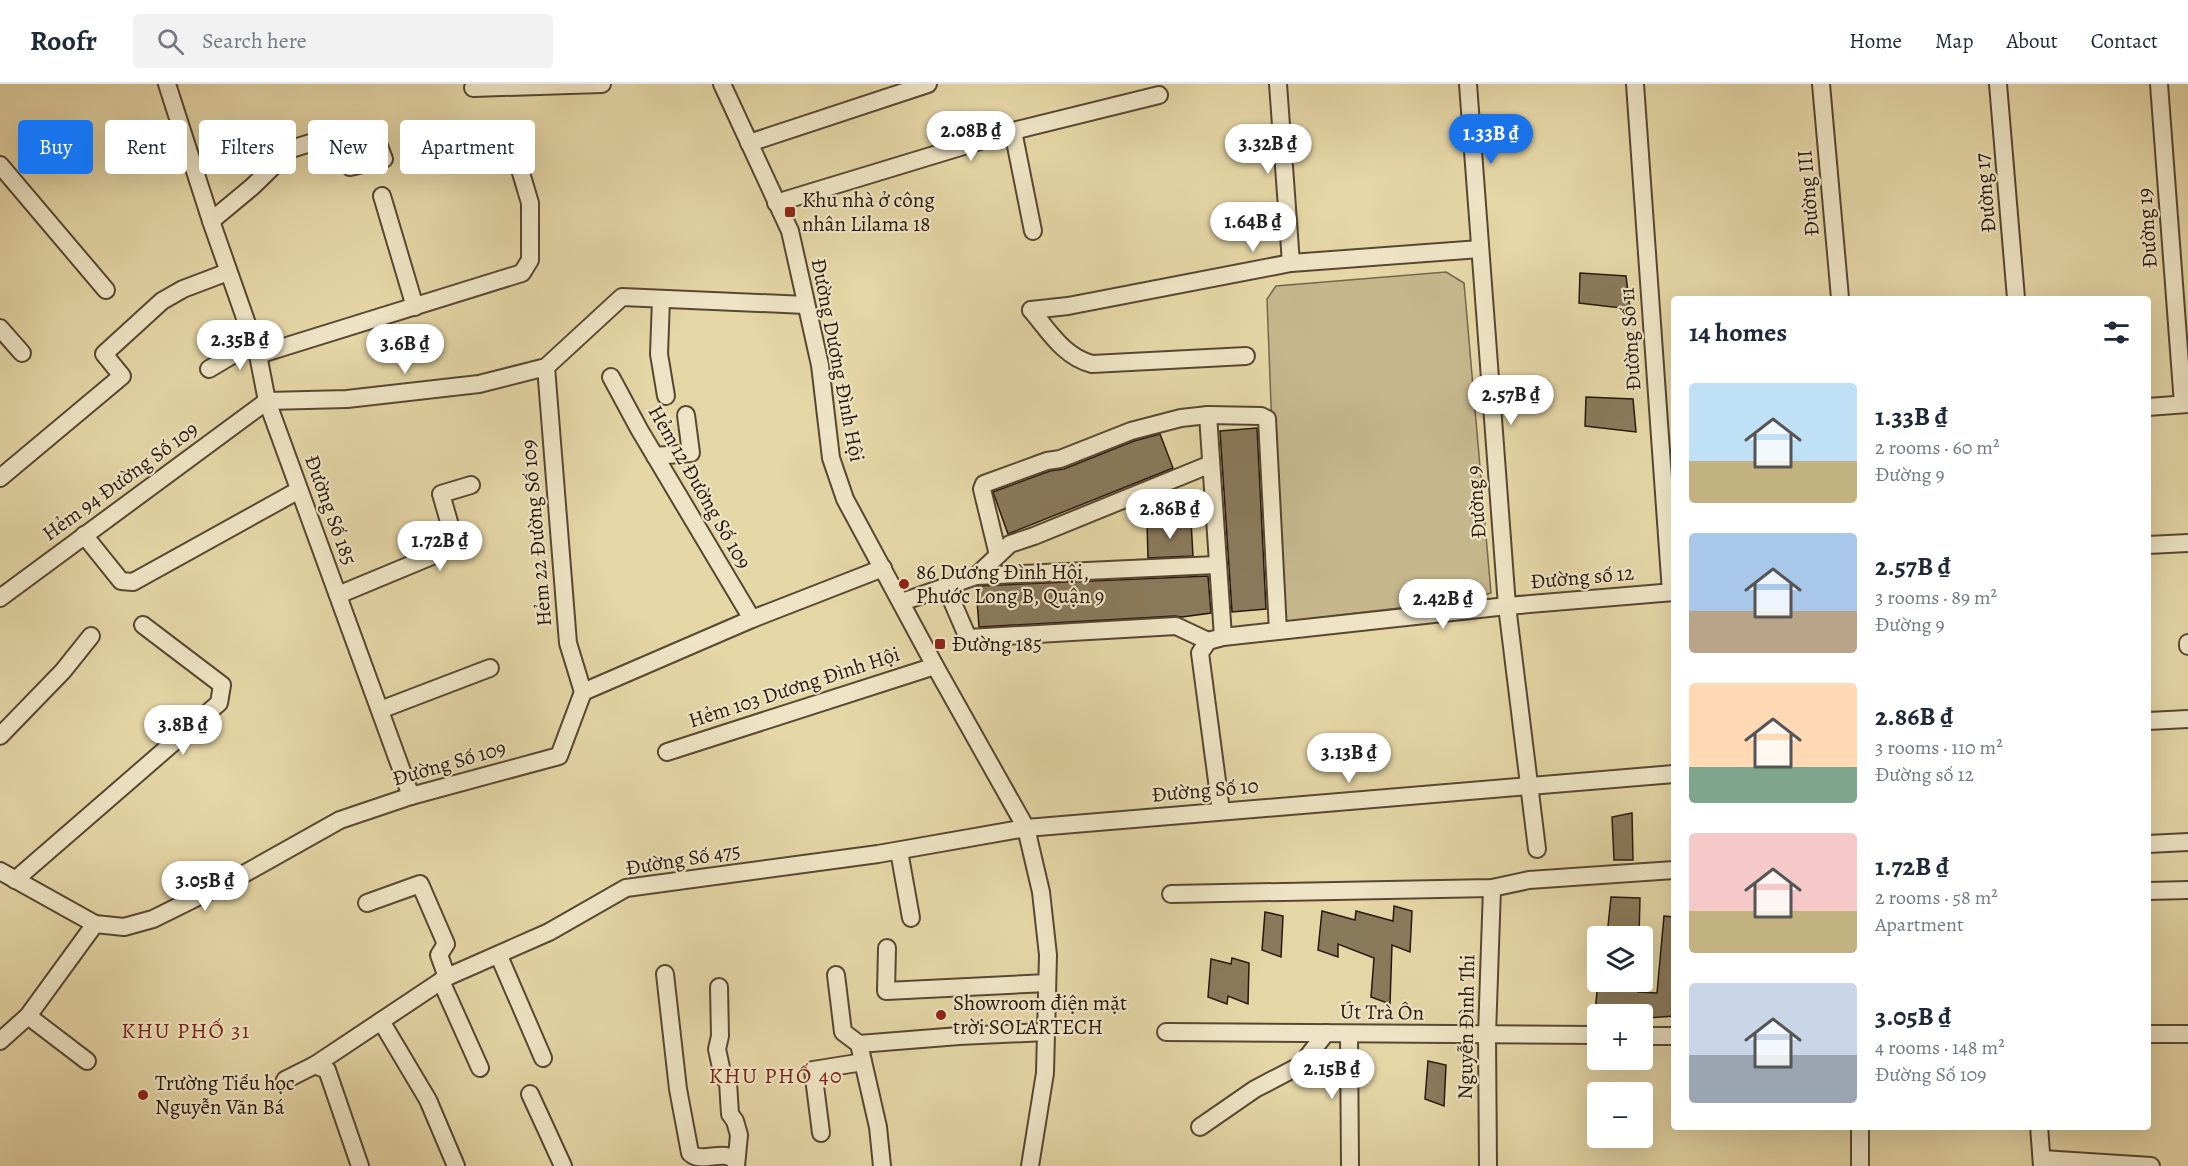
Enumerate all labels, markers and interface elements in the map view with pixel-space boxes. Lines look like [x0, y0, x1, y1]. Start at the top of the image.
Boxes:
search box [133, 14, 553, 68]
text: Roofr [30, 22, 97, 60]
icon: search [154, 25, 187, 58]
text: Search here [202, 26, 307, 56]
text: Home [1849, 27, 1902, 55]
text: Map [1935, 27, 1973, 55]
text: About [2006, 27, 2058, 55]
text: Contact [2091, 27, 2158, 55]
pin: 2.08B ₫ [916, 111, 1026, 162]
pin: 1.33B ₫ [1436, 114, 1546, 165]
text: 2.08B ₫ [940, 117, 1002, 144]
chip: Buy [18, 120, 93, 174]
chip: Rent [105, 120, 187, 174]
chip: Filters [199, 120, 296, 174]
chip: New [308, 120, 388, 174]
chip: Apartment [400, 120, 535, 174]
text: 1.33B ₫ [1463, 120, 1519, 147]
pin: 3.32B ₫ [1213, 124, 1323, 175]
text: 3.32B ₫ [1239, 130, 1297, 157]
street label: Đường III [1790, 149, 1826, 237]
street label: Đường 17 [1968, 152, 2002, 234]
place label: Khu nhà ở công nhân Lilama 18 [802, 186, 935, 238]
street label: Đường 19 [2130, 187, 2164, 269]
pin: 1.64B ₫ [1198, 202, 1308, 253]
marker: Khu nhà ở công nhân Lilama 18 [783, 205, 797, 219]
text: 1.64B ₫ [1224, 208, 1282, 235]
street label: Đường Dương Đình Hội [805, 256, 871, 464]
street label: Đường Số 11 [1612, 286, 1648, 392]
text: 14 homes [1689, 315, 1787, 350]
icon: filters [2100, 316, 2133, 349]
pin: 2.35B ₫ [185, 320, 295, 371]
pin: 3.6B ₫ [356, 324, 454, 375]
text: 2.35B ₫ [211, 326, 269, 353]
text: 3.6B ₫ [380, 330, 430, 357]
pin: 2.57B ₫ [1456, 375, 1566, 426]
text: 2.57B ₫ [1482, 381, 1540, 408]
text: 1.33B ₫ [1875, 399, 1948, 434]
street label: Hẻm 12 Đường Số 109 [642, 400, 758, 574]
icon: home [1737, 407, 1809, 479]
street label: Hẻm 94 Đường Số 109 [36, 415, 204, 547]
text: 2 rooms · 60 m² [1875, 434, 1999, 461]
street label: Hẻm 22 Đường Số 109 [514, 438, 558, 628]
street label: Đường Số 185 [298, 451, 364, 569]
text: Đường 9 [1875, 461, 1945, 488]
street label: Đường 9 [1459, 465, 1493, 539]
pin: 2.86B ₫ [1115, 489, 1225, 540]
text: 2.86B ₫ [1140, 495, 1200, 522]
pin: 1.72B ₫ [385, 521, 495, 572]
text: 1.72B ₫ [411, 527, 469, 554]
text: 2.57B ₫ [1875, 549, 1951, 584]
icon: home [1737, 557, 1809, 629]
place label: 86 Dương Đình Hội, Phước Long B, Quận 9 [916, 558, 1104, 610]
street label: Đường số 12 [1529, 559, 1635, 595]
marker: 86 Dương Đình Hội, Phước Long B, Quận 9 [897, 577, 911, 591]
pin: 2.42B ₫ [1388, 579, 1498, 630]
text: 3 rooms · 89 m² [1875, 584, 1997, 611]
text: 2.42B ₫ [1413, 585, 1473, 612]
text: Đường 9 [1875, 611, 1945, 638]
place label: Đường 185 [952, 630, 1042, 658]
marker: Đường 185 [933, 637, 947, 651]
street label: Hẻm 103 Dương Đình Hội [685, 640, 903, 734]
text: 2.86B ₫ [1875, 699, 1953, 734]
pin: 3.8B ₫ [134, 705, 232, 756]
icon: home [1737, 707, 1809, 779]
text: 3.8B ₫ [158, 711, 208, 738]
street label: Đường Số 109 [389, 733, 509, 793]
pin: 3.13B ₫ [1294, 733, 1404, 784]
text: 3 rooms · 110 m² [1875, 734, 2003, 761]
text: 3.13B ₫ [1321, 739, 1377, 766]
text: Đường số 12 [1875, 761, 1974, 788]
street label: Đường Số 10 [1150, 771, 1260, 809]
street label: Đường Số 475 [623, 836, 743, 882]
text: 1.72B ₫ [1875, 849, 1949, 884]
icon: home [1737, 857, 1809, 929]
pin: 3.05B ₫ [150, 861, 260, 912]
text: 3.05B ₫ [176, 867, 234, 894]
text: 2 rooms · 58 m² [1875, 884, 1998, 911]
text: Apartment [1875, 911, 1964, 938]
map controls [1587, 926, 1653, 1148]
button: layers [1587, 926, 1653, 992]
street label: Nguyễn Đình Thi [1451, 954, 1481, 1100]
place label: Showroom điện mặt trời SOLARTECH [953, 989, 1127, 1041]
street label: Út Trà Ôn [1340, 997, 1424, 1027]
text: 3.05B ₫ [1875, 999, 1952, 1034]
button: + [1587, 1004, 1653, 1070]
icon: home [1737, 1007, 1809, 1079]
marker: Showroom điện mặt trời SOLARTECH [934, 1008, 948, 1022]
district label: KHU PHỐ 31 [121, 1016, 251, 1046]
text: 4 rooms · 148 m² [1875, 1034, 2005, 1061]
pin: 2.15B ₫ [1277, 1049, 1387, 1100]
text: 2.15B ₫ [1303, 1055, 1361, 1082]
district label: KHU PHỐ 40 [709, 1061, 843, 1091]
text: Đường Số 109 [1875, 1061, 1986, 1088]
place label: Trường Tiểu học Nguyễn Văn Bá [155, 1069, 295, 1121]
button: − [1587, 1082, 1653, 1148]
marker: Trường Tiểu học Nguyễn Văn Bá [136, 1088, 150, 1102]

